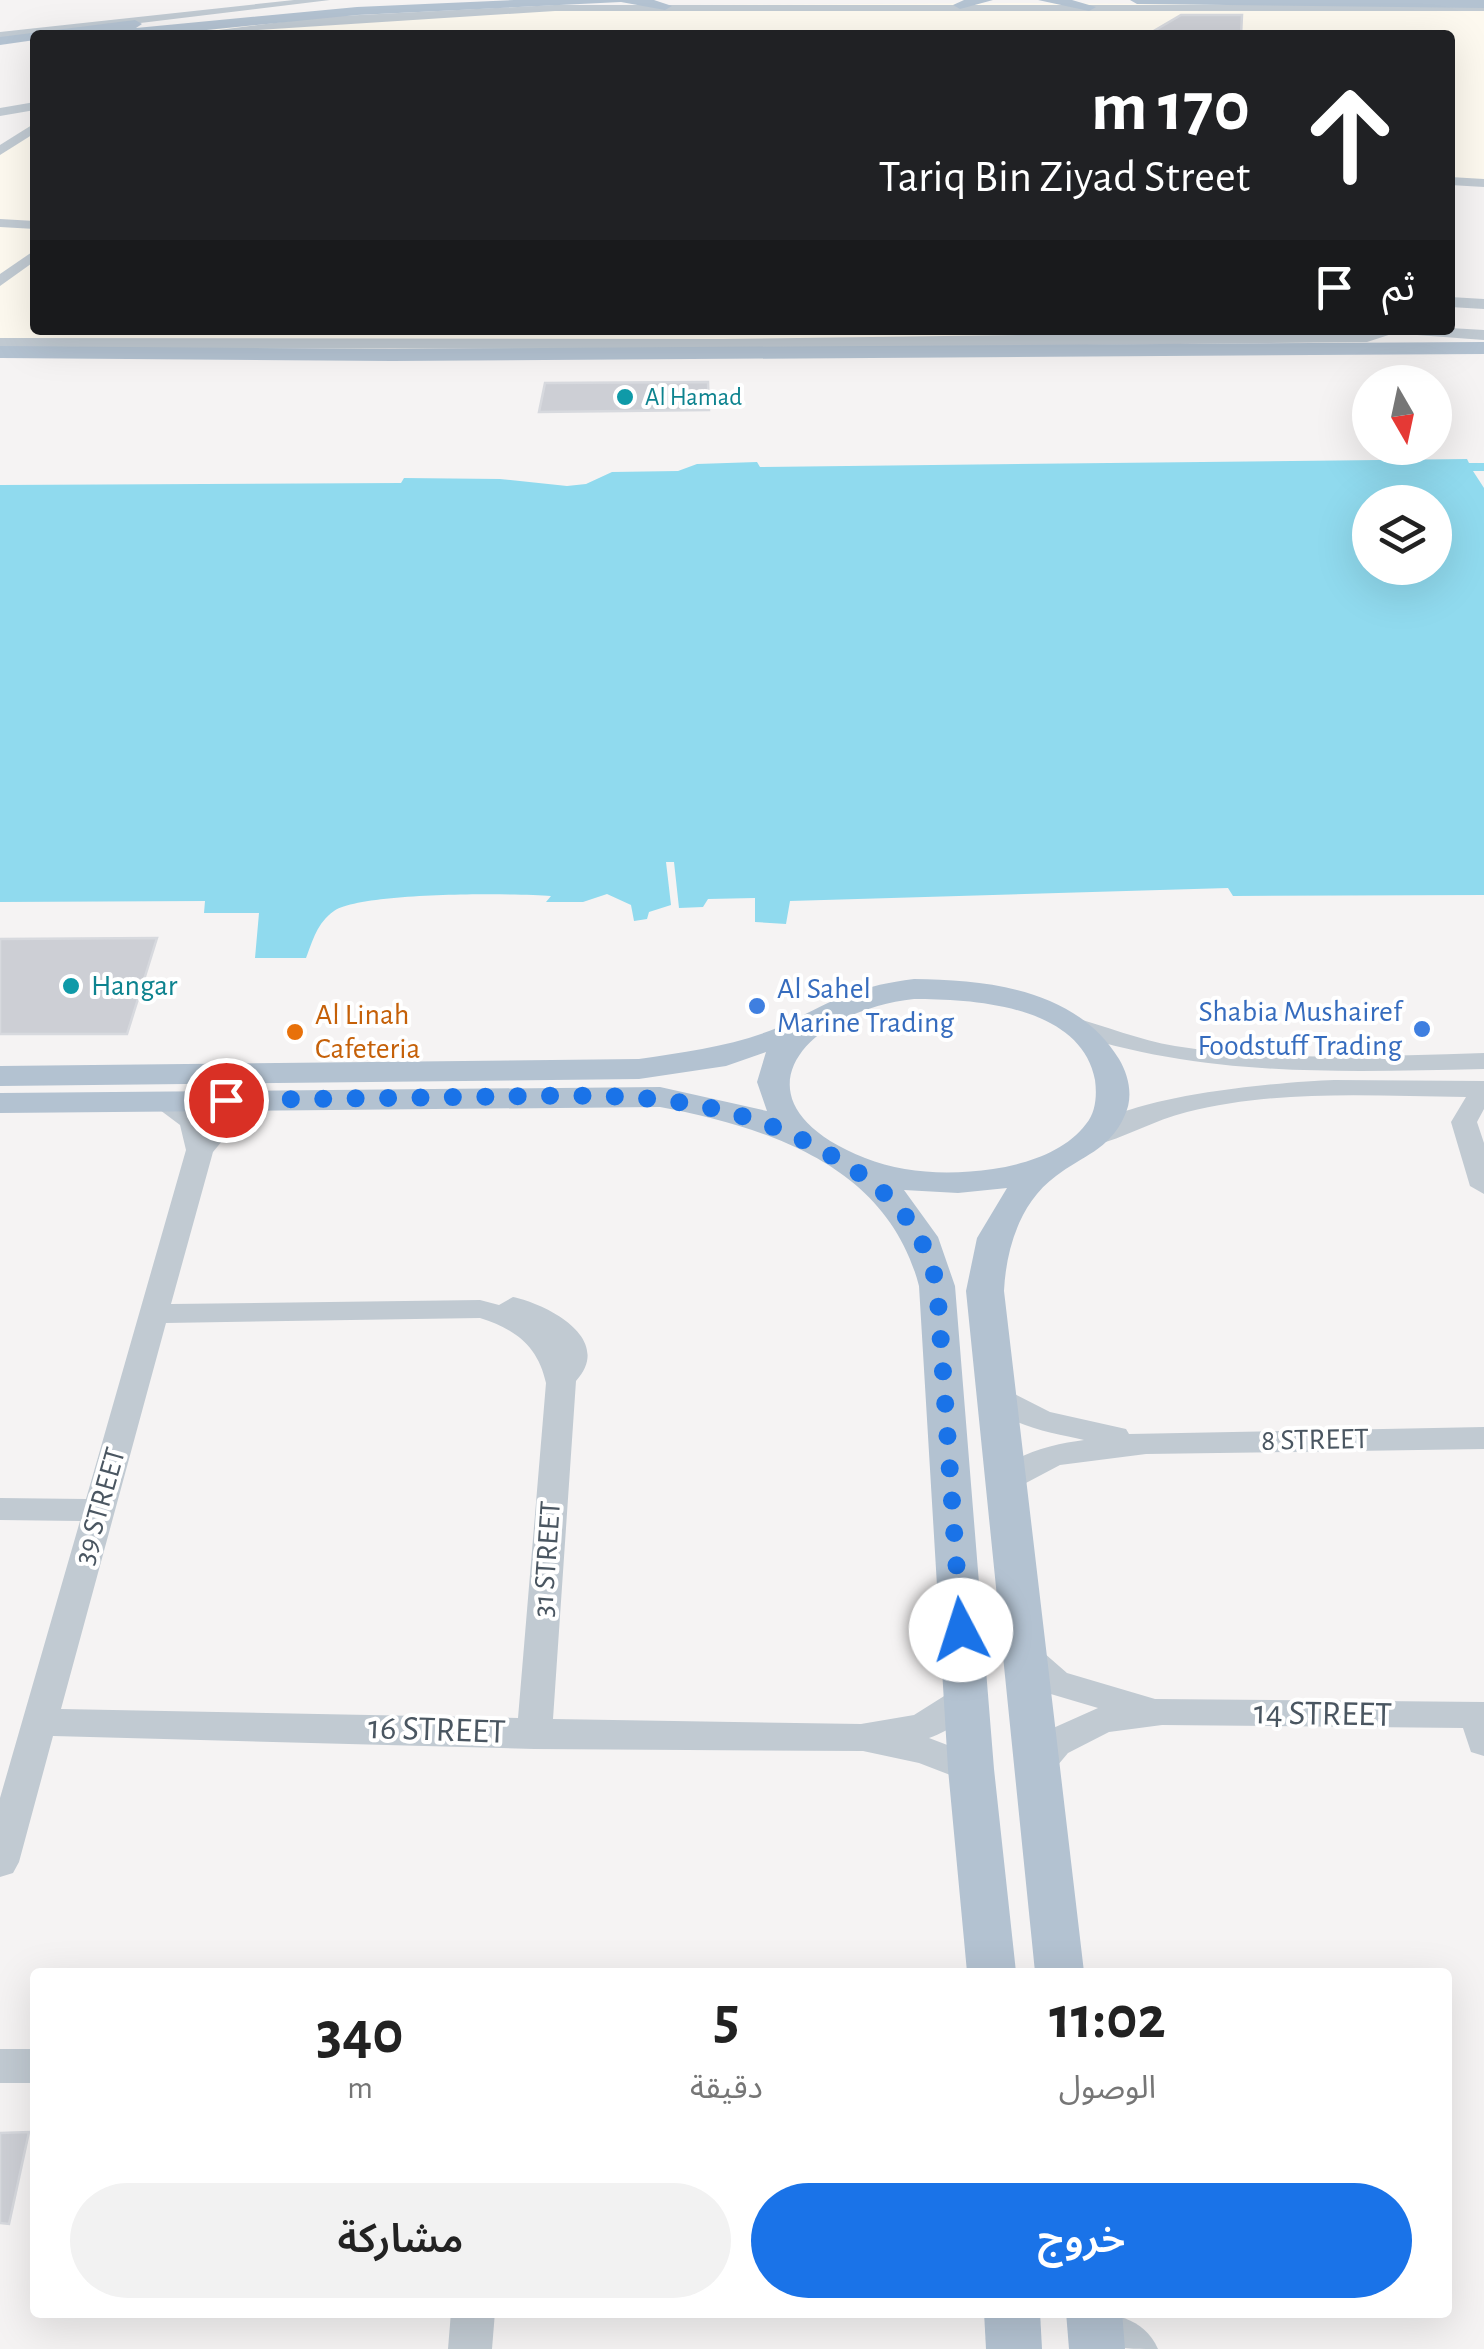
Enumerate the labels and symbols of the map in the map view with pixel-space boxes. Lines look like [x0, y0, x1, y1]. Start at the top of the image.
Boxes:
north arrow [1352, 365, 1452, 465]
place label: Al Hamad [645, 385, 742, 410]
marker: Al Hamad [614, 386, 636, 408]
place label: Hangar [91, 971, 178, 1001]
place label: Al Sahel Marine Trading [777, 974, 954, 1038]
marker: Hangar [60, 975, 82, 997]
marker: Al Sahel Marine Trading [746, 995, 768, 1017]
place label: Shabia Mushairef Foodstuff Trading [1197, 997, 1404, 1061]
place label: Al Linah Cafeteria [315, 1000, 420, 1064]
marker: Shabia Mushairef Foodstuff Trading [1411, 1018, 1433, 1040]
marker: Al Linah Cafeteria [284, 1021, 306, 1043]
pin [184, 1058, 269, 1143]
street label: 8 STREET [1261, 1424, 1369, 1456]
street label: 39 STREET [69, 1444, 131, 1568]
street label: 31 STREET [528, 1500, 566, 1618]
position arrow [909, 1578, 1013, 1682]
street label: 14 STREET [1254, 1695, 1392, 1733]
street label: 16 STREET [368, 1710, 506, 1750]

